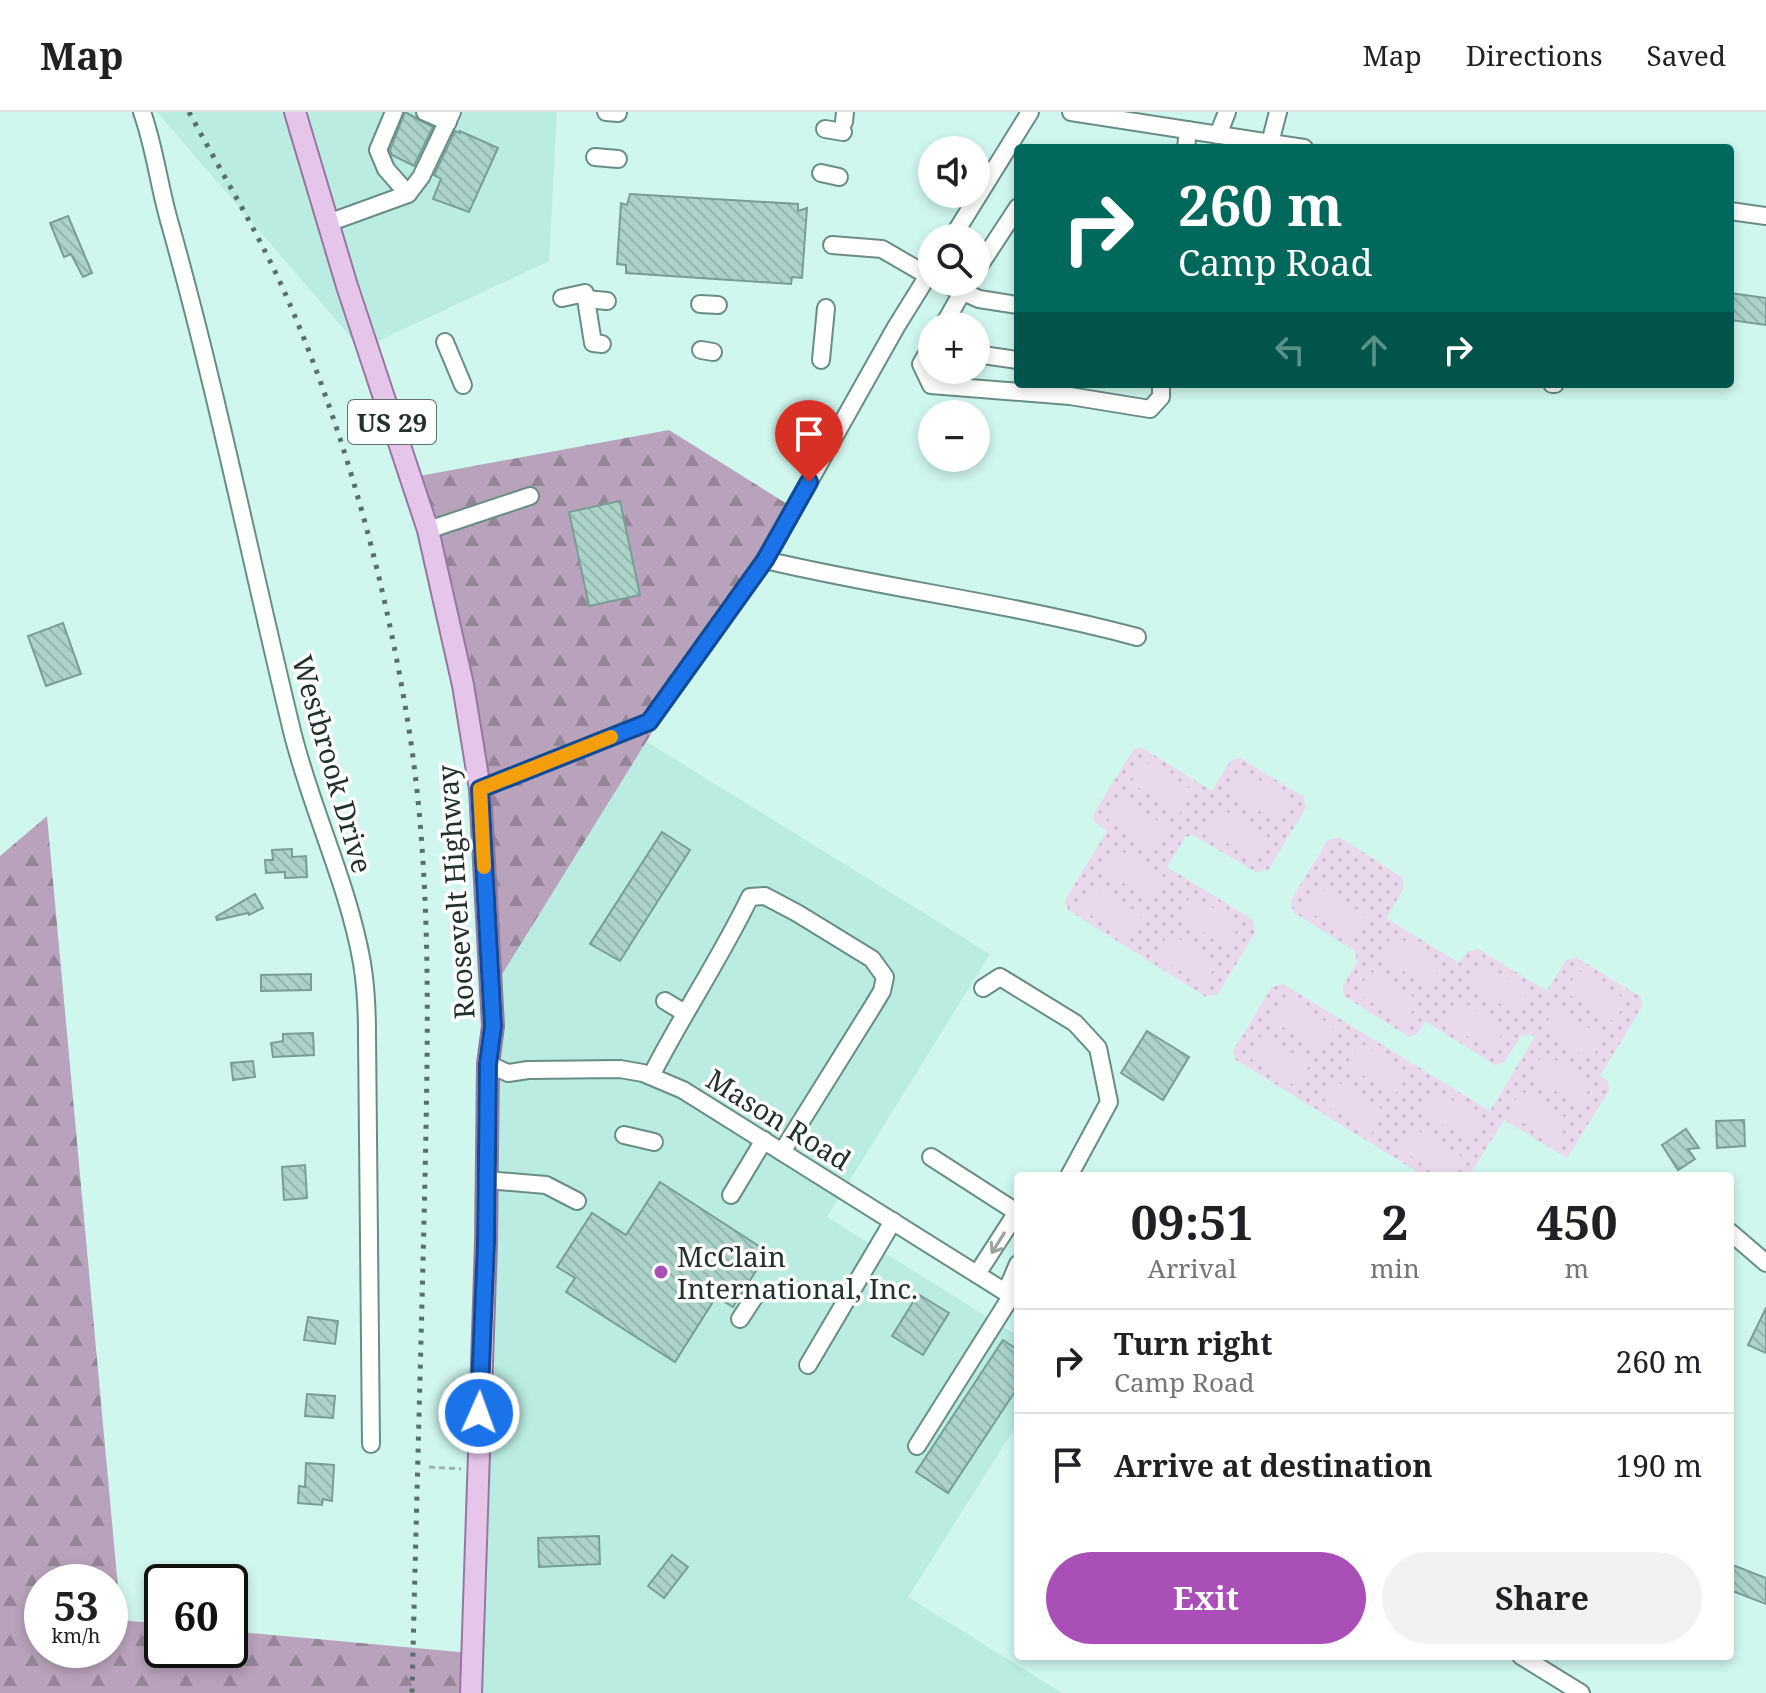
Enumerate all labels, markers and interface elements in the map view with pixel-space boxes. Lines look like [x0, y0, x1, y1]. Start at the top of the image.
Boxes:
text: Map [40, 29, 124, 81]
text: Map [1362, 36, 1422, 74]
text: Directions [1466, 36, 1603, 74]
text: Saved [1647, 36, 1726, 74]
map controls [918, 136, 990, 472]
button: sound [918, 136, 990, 208]
text: 260 m [1178, 166, 1343, 242]
icon: right [1046, 176, 1150, 280]
button: search [918, 224, 990, 296]
text: Camp Road [1178, 238, 1373, 287]
button: + [918, 312, 990, 384]
icon: left [1268, 328, 1312, 372]
icon: ahead [1352, 328, 1396, 372]
icon: right [1436, 328, 1480, 372]
road number: US 29 [348, 400, 436, 444]
pin [775, 400, 843, 482]
button: − [918, 400, 990, 472]
icon: arrive [787, 412, 831, 456]
street label: Westbrook Drive [284, 651, 382, 877]
street label: Roosevelt Highway [427, 764, 483, 1020]
street label: Mason Road [700, 1060, 858, 1178]
text: 09:51 [1130, 1189, 1254, 1254]
text: 2 [1381, 1189, 1408, 1254]
text: 450 [1536, 1189, 1618, 1254]
one-way arrow [989, 1232, 1006, 1254]
place label: McClain International, Inc. [677, 1237, 918, 1307]
text: Arrival [1148, 1250, 1236, 1286]
text: min [1370, 1250, 1420, 1286]
text: m [1565, 1250, 1589, 1286]
marker: McClain International, Inc. [652, 1263, 670, 1281]
text: Turn right [1114, 1323, 1272, 1364]
icon: right [1046, 1339, 1090, 1383]
text: 260 m [1616, 1341, 1702, 1382]
text: Camp Road [1114, 1364, 1255, 1400]
position arrow [437, 1371, 521, 1455]
icon: arrive [1046, 1443, 1090, 1487]
text: Arrive at destination [1114, 1445, 1433, 1486]
text: 190 m [1616, 1445, 1702, 1486]
button: Exit [1046, 1552, 1366, 1644]
button: Share [1382, 1552, 1702, 1644]
speed limit sign: 60 [144, 1564, 248, 1668]
text: 53 [53, 1578, 99, 1633]
text: km/h [51, 1622, 101, 1649]

